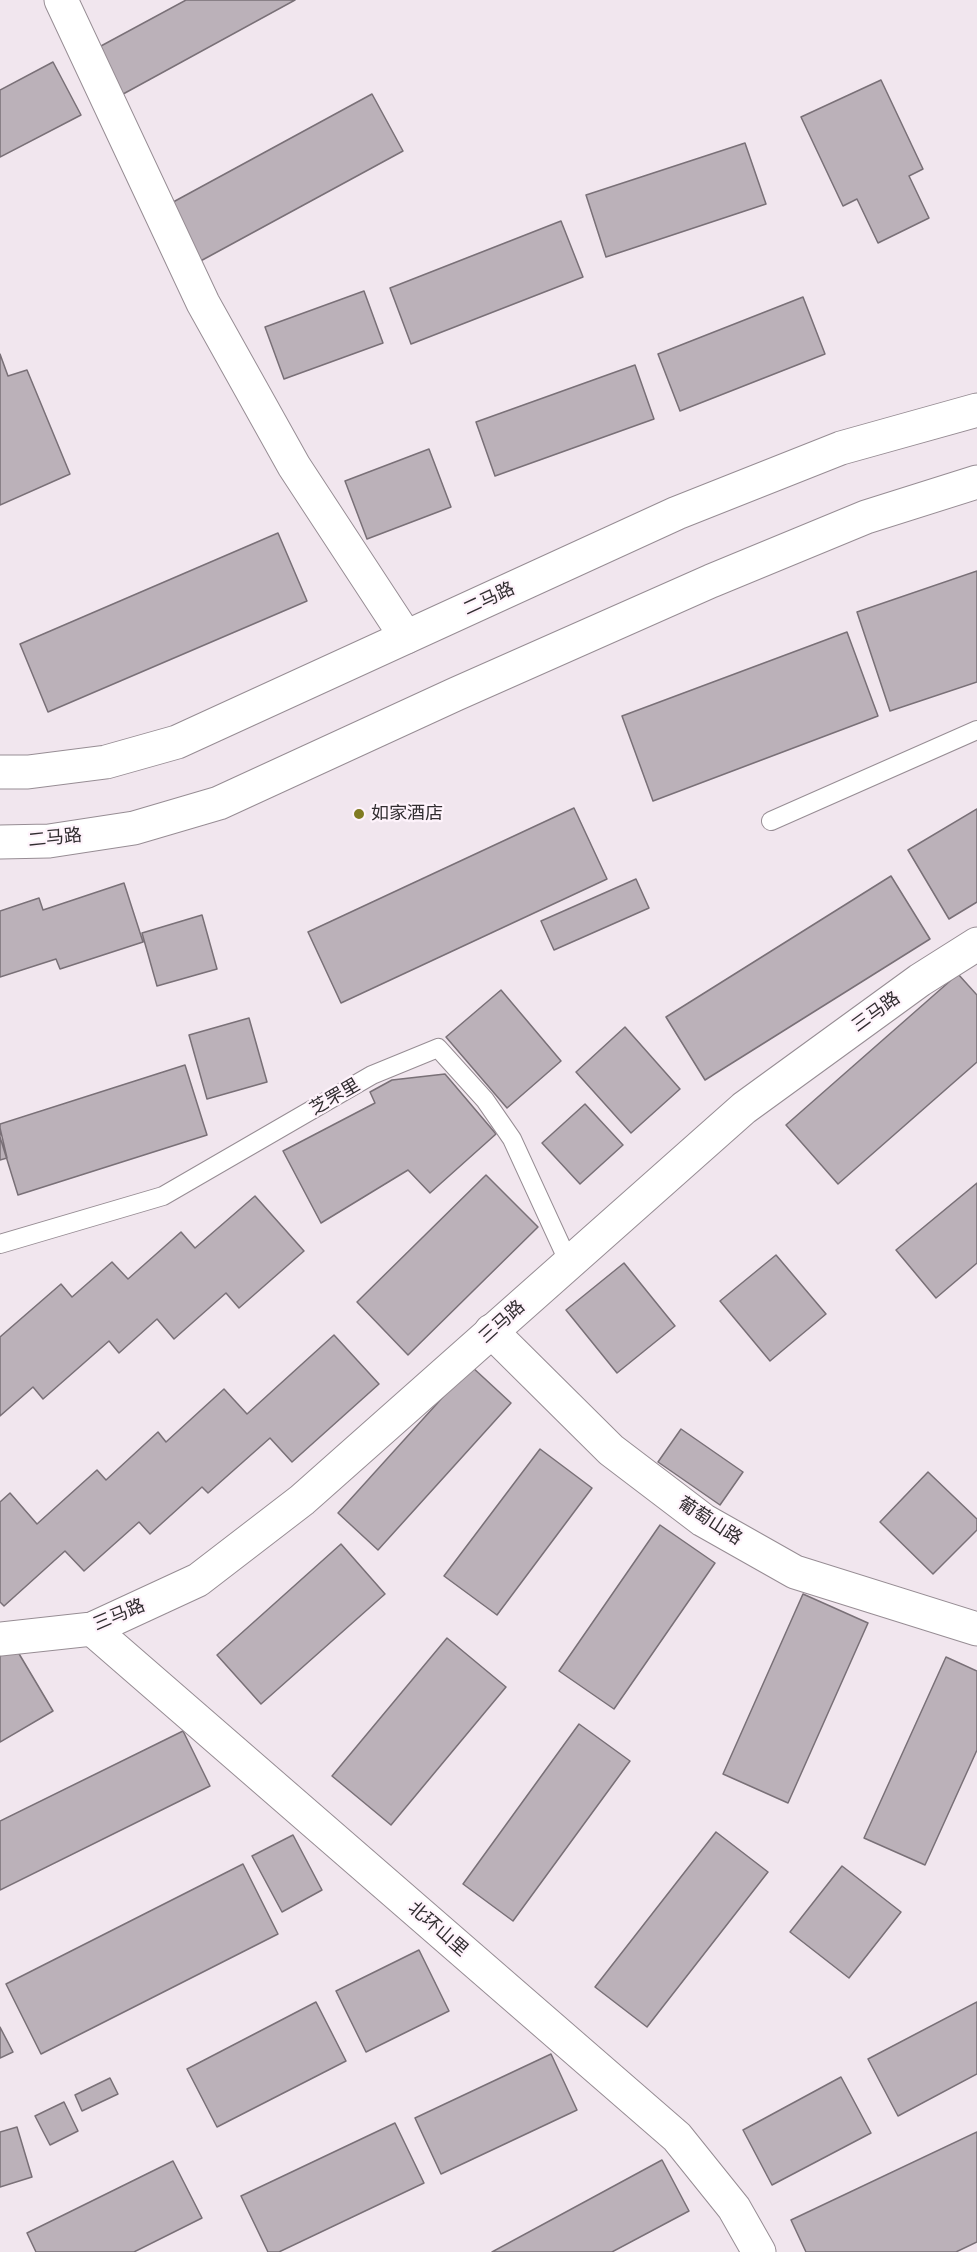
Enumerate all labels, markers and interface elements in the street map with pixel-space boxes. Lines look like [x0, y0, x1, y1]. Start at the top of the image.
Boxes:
street label: 二马路 [460, 578, 518, 620]
place label: 如家酒店 [371, 803, 443, 825]
marker: 如家酒店 [352, 807, 366, 821]
street label: 二马路 [27, 824, 83, 852]
street label: 三马路 [848, 987, 904, 1037]
street label: 芝罘里 [306, 1074, 364, 1120]
street label: 三马路 [475, 1296, 529, 1348]
street label: 葡萄山路 [674, 1492, 746, 1550]
street label: 三马路 [90, 1595, 148, 1635]
street label: 北环山里 [404, 1897, 472, 1961]

